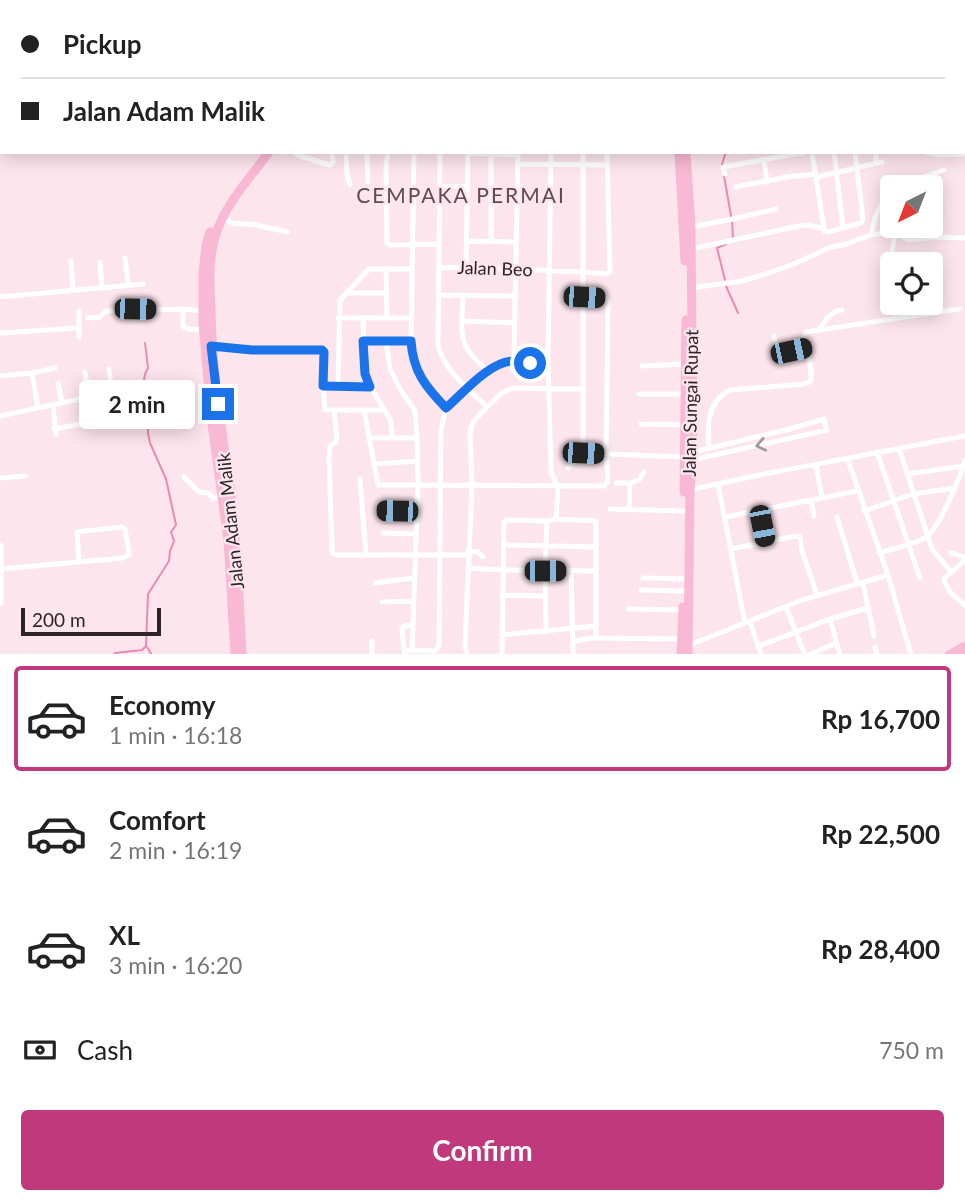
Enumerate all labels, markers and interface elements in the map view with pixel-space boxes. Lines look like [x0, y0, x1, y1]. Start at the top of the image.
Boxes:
text: Pickup [63, 28, 142, 60]
text: Jalan Adam Malik [63, 95, 265, 127]
north arrow [880, 175, 943, 238]
map controls [880, 175, 943, 315]
district label: CEMPAKA PERMAI [356, 182, 566, 207]
button: locate [880, 252, 943, 315]
street label: Jalan Beo [457, 256, 533, 280]
car [563, 285, 606, 309]
car [114, 298, 157, 320]
street label: Jalan Sungai Rupat [678, 329, 702, 477]
car [769, 336, 814, 366]
route start [514, 347, 546, 379]
callout: 2 min [78, 380, 194, 428]
route end [202, 388, 234, 420]
text: 2 min [108, 390, 166, 418]
one-way arrow [755, 437, 767, 452]
car [562, 442, 605, 464]
street label: Jalan Adam Malik [212, 451, 248, 590]
car [376, 500, 419, 522]
car [748, 503, 777, 549]
car [525, 561, 567, 582]
scale bar [21, 606, 161, 637]
text: 200 m [32, 608, 86, 631]
icon: car [25, 687, 88, 750]
text: Economy [109, 689, 215, 721]
text: Rp 16,700 [821, 703, 940, 735]
text: 1 min · 16:18 [109, 721, 242, 749]
icon: car [25, 802, 88, 865]
text: Comfort [109, 804, 206, 836]
text: Rp 22,500 [821, 818, 940, 850]
text: 2 min · 16:19 [109, 836, 242, 864]
icon: car [25, 917, 88, 980]
text: XL [109, 919, 140, 951]
text: Rp 28,400 [821, 933, 940, 965]
text: 3 min · 16:20 [109, 951, 242, 979]
icon: cash [21, 1031, 59, 1069]
text: Cash [77, 1034, 133, 1066]
text: 750 m [879, 1036, 944, 1064]
button: Confirm [21, 1110, 944, 1190]

